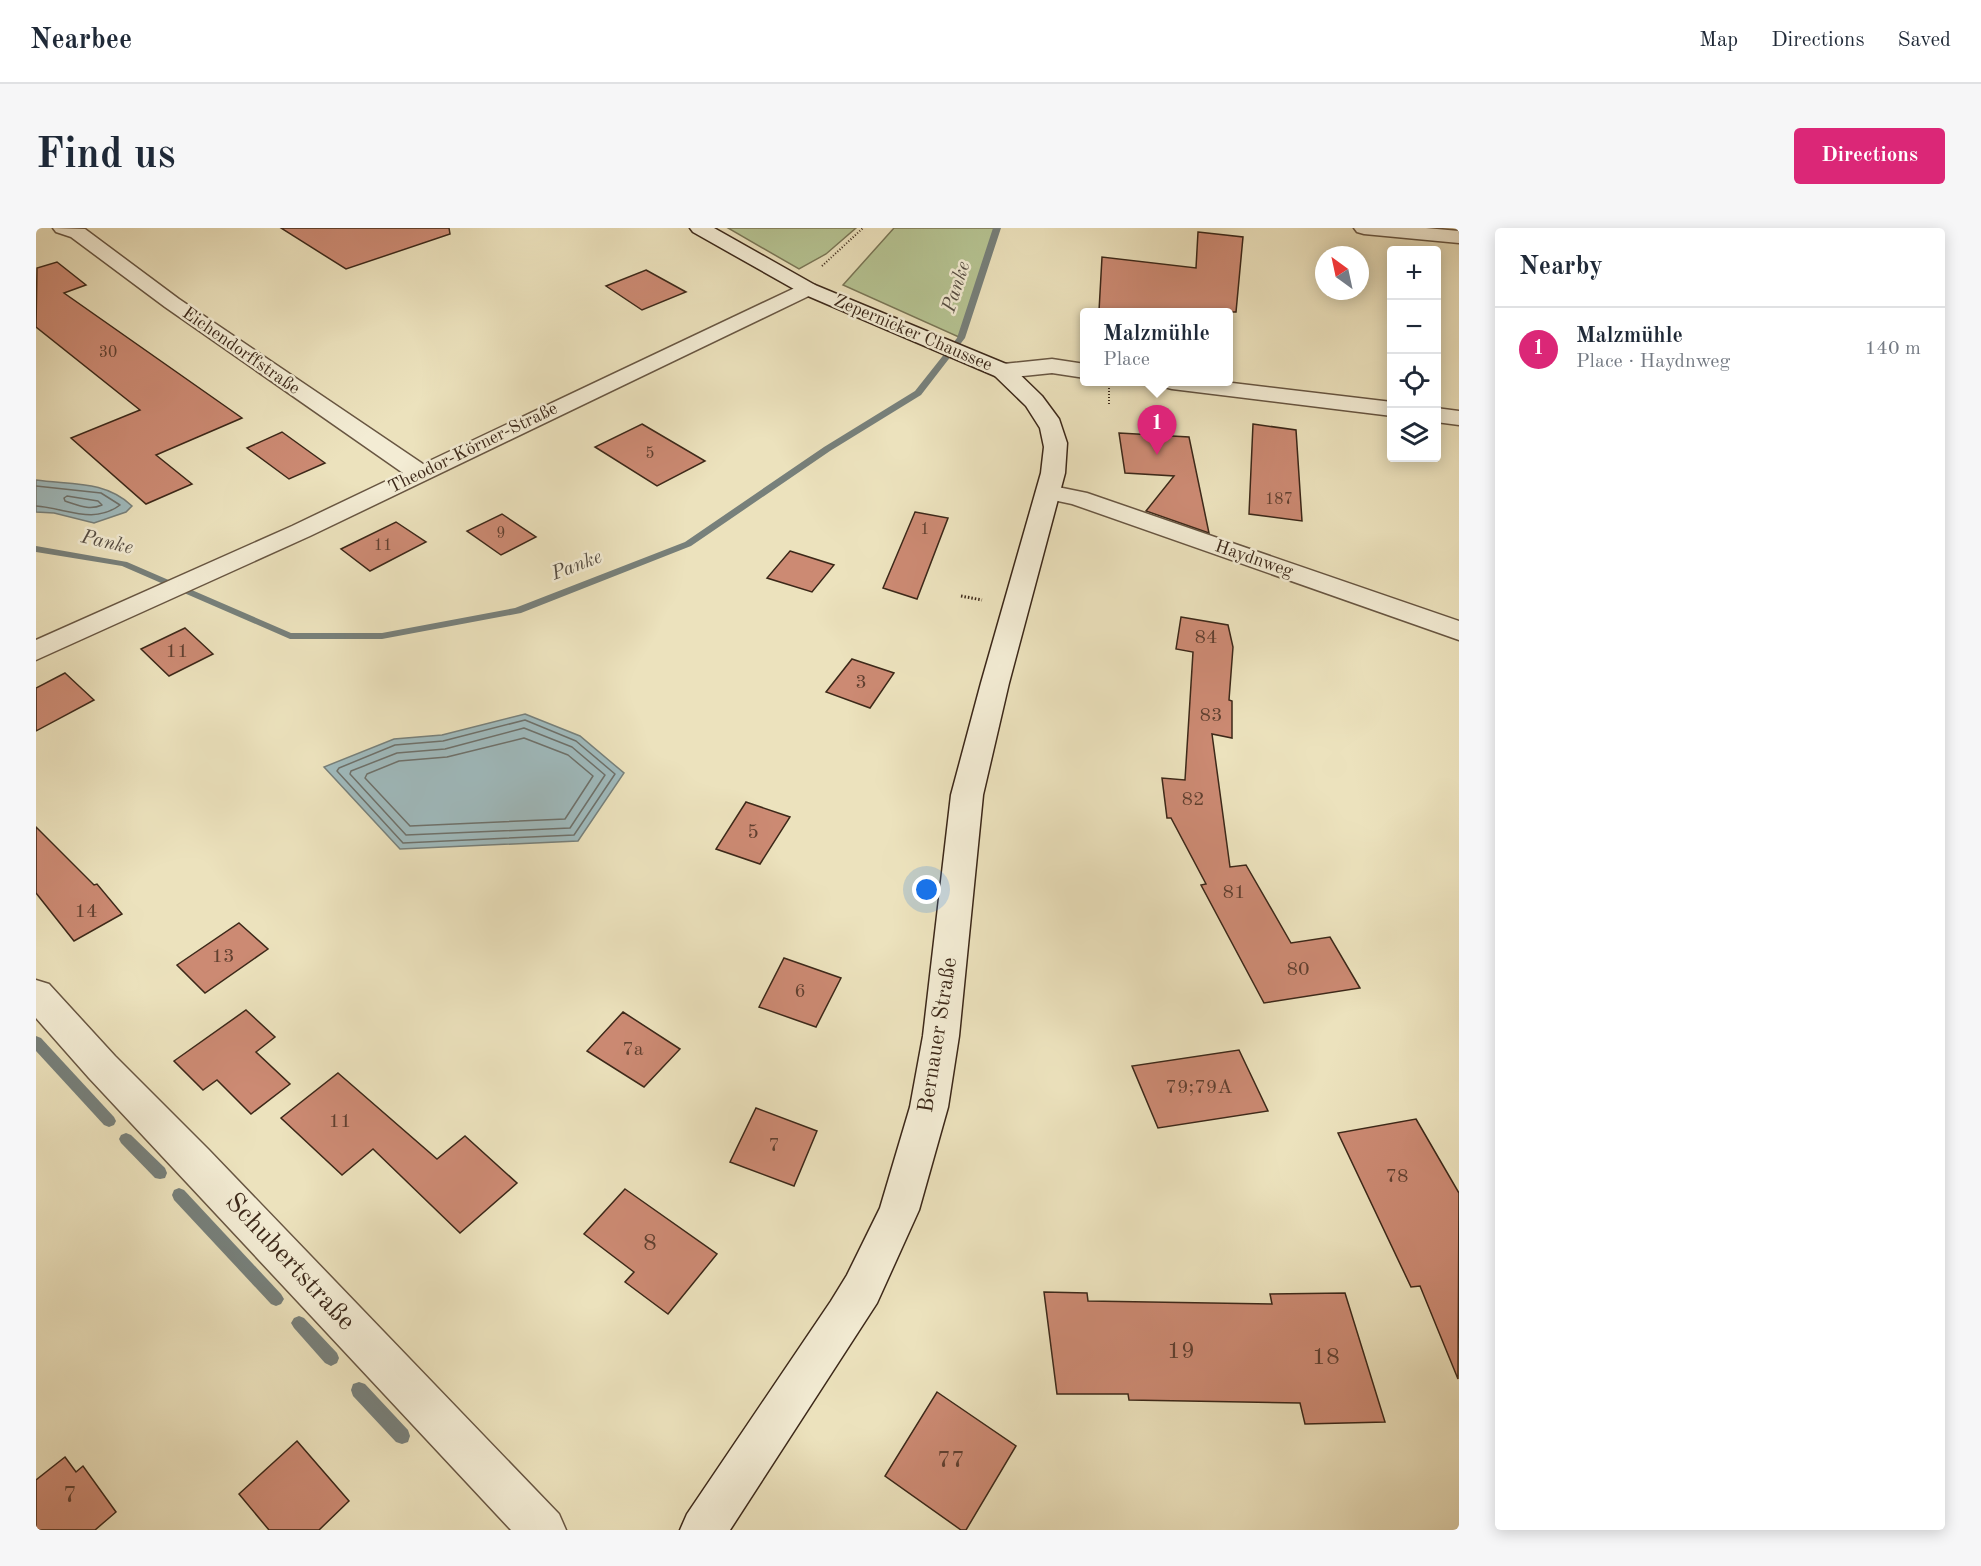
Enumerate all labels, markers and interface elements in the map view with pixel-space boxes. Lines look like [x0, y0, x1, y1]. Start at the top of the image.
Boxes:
text: Nearbee [30, 27, 132, 55]
text: Map [1699, 30, 1738, 51]
text: Directions [1771, 30, 1865, 51]
text: Saved [1898, 30, 1951, 51]
button: Directions [1794, 128, 1945, 184]
text: Find us [36, 135, 175, 177]
north arrow [1315, 246, 1369, 300]
map controls [1387, 246, 1441, 462]
button: + [1387, 246, 1441, 300]
text: Nearby [1519, 254, 1603, 280]
water label: Panke [939, 259, 975, 316]
street label: Zepernicker Chaussee [831, 291, 995, 375]
button: − [1387, 300, 1441, 354]
street label: Eichendorffstraße [179, 304, 303, 398]
popup [1080, 308, 1233, 386]
text: Malzmühle [1103, 323, 1210, 345]
text: Malzmühle [1576, 325, 1683, 347]
text: 1 [1533, 339, 1544, 359]
text: 140 m [1865, 339, 1921, 359]
house number: 30 [99, 345, 117, 361]
text: Place [1103, 350, 1150, 370]
text: Place · Haydnweg [1576, 352, 1730, 372]
button: locate [1387, 354, 1441, 408]
street label: Theodor-Körner-Straße [386, 399, 560, 497]
pin: 1 [1138, 406, 1176, 455]
button: layers [1387, 408, 1441, 462]
house number: 5 [645, 446, 655, 462]
house number: 187 [1265, 492, 1293, 508]
house number: 1 [920, 522, 930, 538]
house number: 9 [496, 526, 506, 542]
water label: Panke [78, 527, 135, 559]
street label: Haydnweg [1212, 537, 1296, 581]
house number: 11 [374, 538, 392, 554]
water label: Panke [548, 547, 605, 585]
house number: 84 [1194, 628, 1218, 648]
house number: 11 [165, 642, 189, 662]
house number: 3 [855, 673, 867, 693]
house number: 83 [1199, 706, 1223, 726]
house number: 82 [1181, 790, 1205, 810]
house number: 5 [747, 823, 759, 843]
your location [912, 875, 941, 904]
house number: 81 [1222, 883, 1246, 903]
house number: 14 [74, 902, 98, 922]
house number: 13 [211, 947, 235, 967]
street label: Bernauer Straße [915, 956, 961, 1114]
house number: 80 [1286, 960, 1310, 980]
house number: 6 [794, 982, 806, 1002]
house number: 7a [622, 1040, 644, 1060]
house number: 79;79A [1165, 1078, 1233, 1098]
house number: 11 [328, 1112, 352, 1132]
house number: 7 [768, 1136, 780, 1156]
house number: 78 [1385, 1167, 1409, 1187]
street label: Schubertstraße [220, 1188, 360, 1336]
house number: 8 [643, 1232, 657, 1256]
house number: 19 [1167, 1340, 1195, 1364]
house number: 18 [1312, 1346, 1340, 1370]
house number: 77 [937, 1449, 965, 1473]
house number: 7 [63, 1484, 77, 1508]

